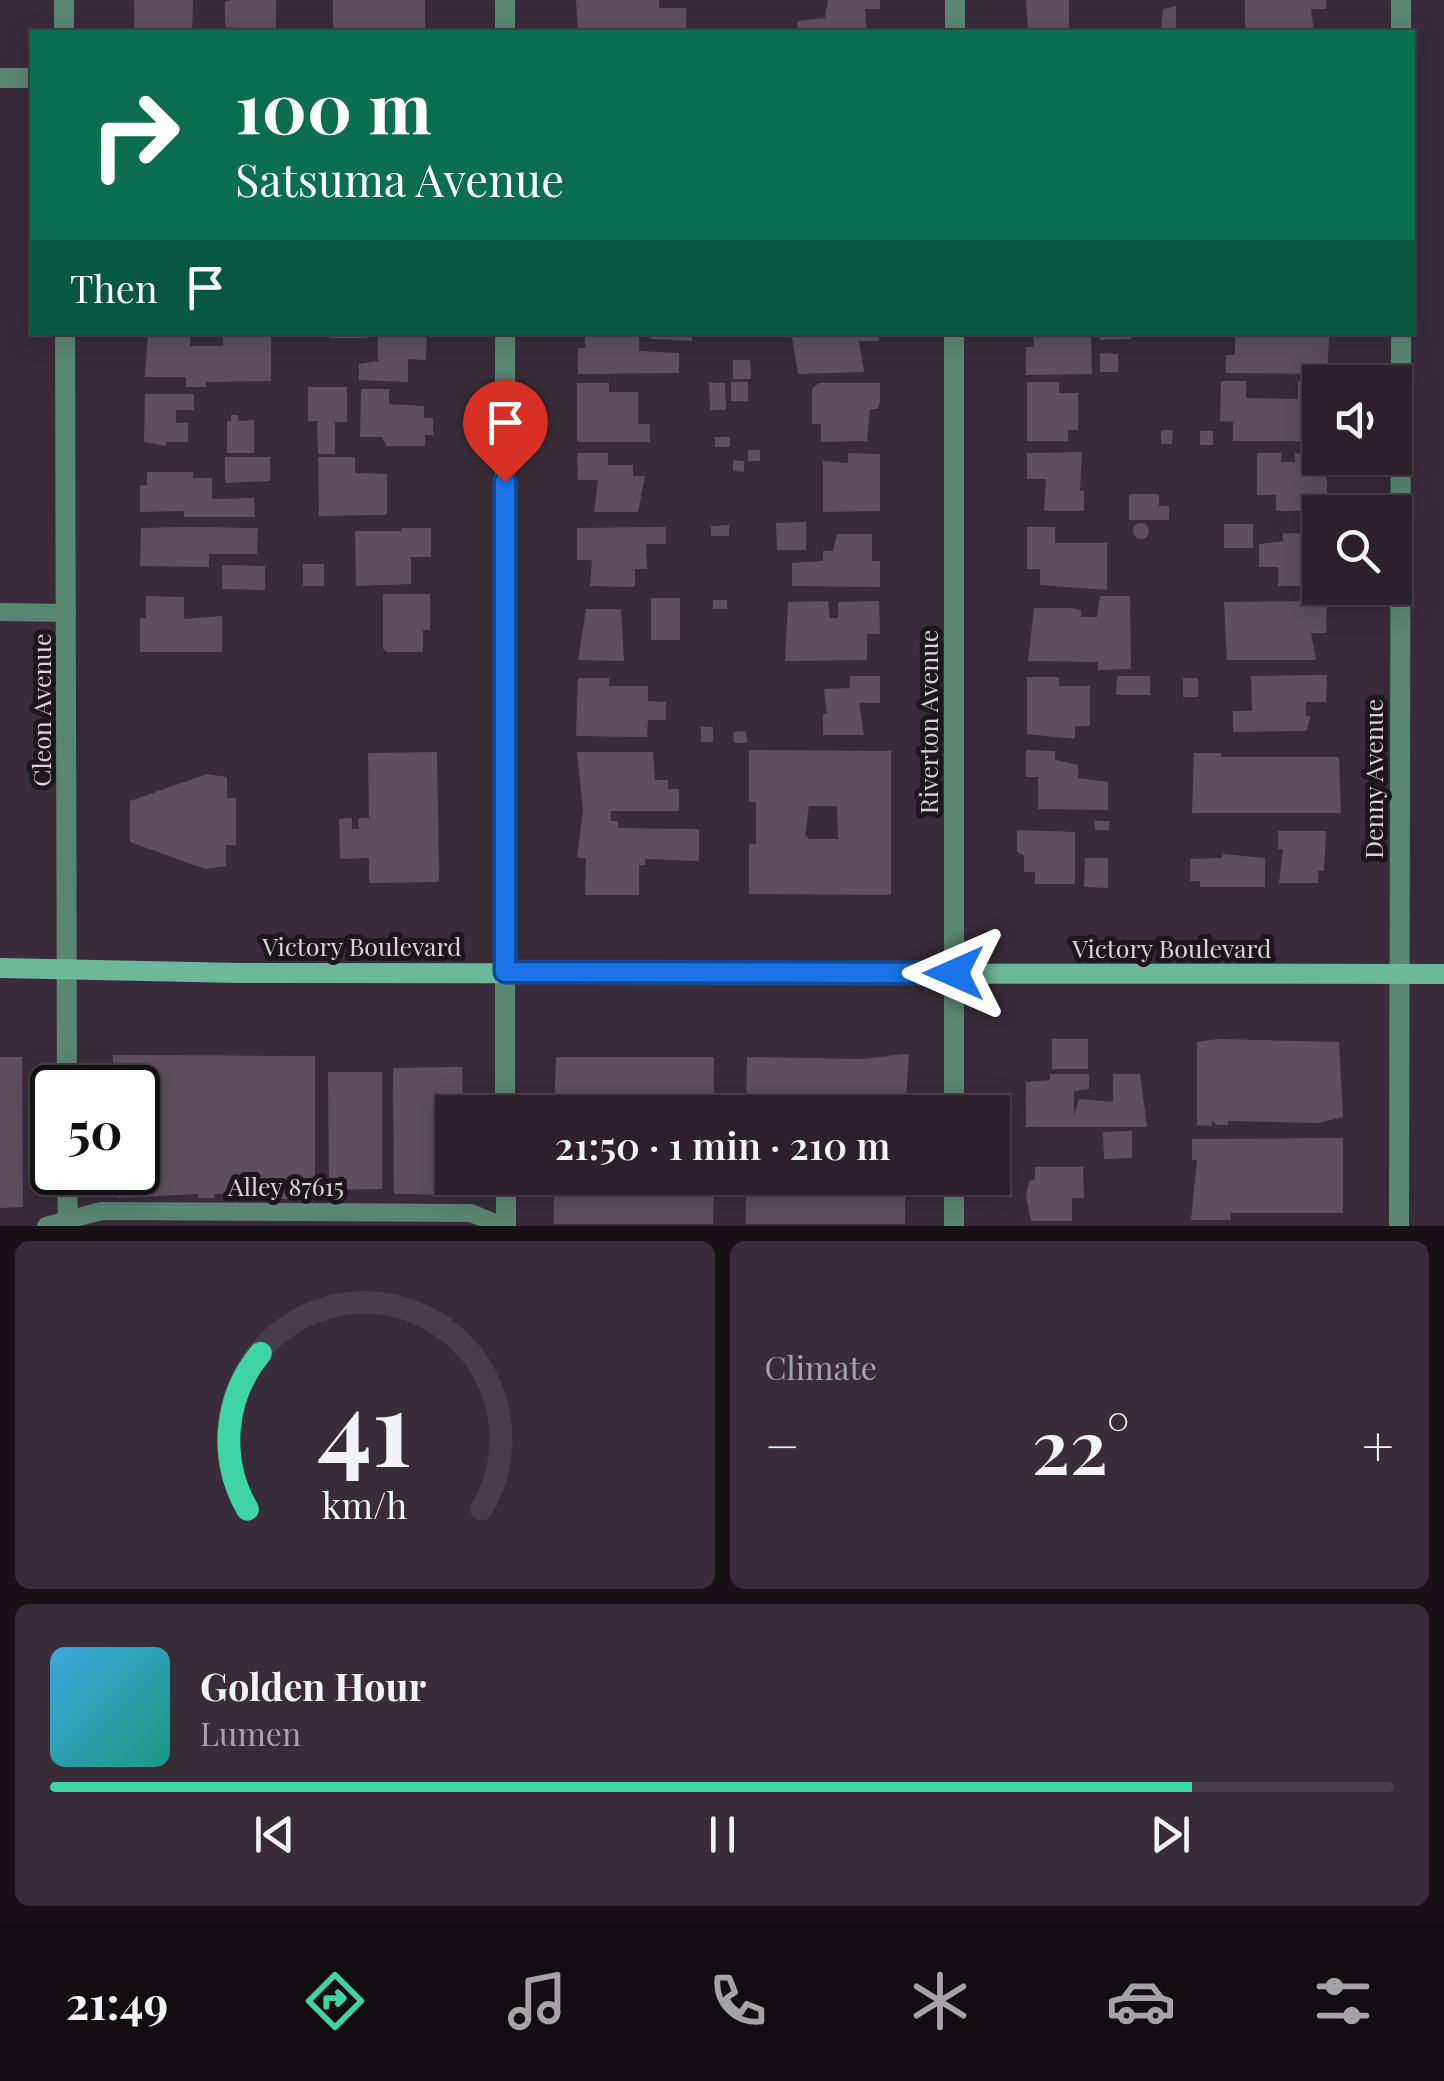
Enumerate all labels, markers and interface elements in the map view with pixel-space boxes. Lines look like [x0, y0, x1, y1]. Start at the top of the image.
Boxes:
text: 100 m [235, 58, 432, 152]
icon: right [70, 70, 200, 200]
text: Satsuma Avenue [235, 148, 564, 208]
icon: arrive [178, 260, 233, 315]
text: Then [70, 262, 158, 313]
map controls [1302, 365, 1412, 605]
button: sound [1302, 365, 1412, 475]
pin [463, 380, 548, 483]
icon: arrive [478, 395, 533, 450]
button: search [1302, 495, 1412, 605]
street label: Riverton Avenue [911, 630, 944, 814]
street label: Cleon Avenue [24, 633, 57, 787]
street label: Denny Avenue [1356, 699, 1389, 859]
position arrow [902, 921, 1006, 1025]
street label: Victory Boulevard [261, 929, 462, 962]
street label: Victory Boulevard [1071, 931, 1272, 964]
speed limit sign: 50 [30, 1065, 160, 1195]
text: 21:50 · 1 min · 210 m [555, 1119, 890, 1170]
street label: Alley 87615 [227, 1169, 344, 1202]
text: Climate [765, 1345, 877, 1388]
text: 41 [317, 1354, 412, 1493]
text: 22° [1032, 1394, 1130, 1494]
text: − [765, 1407, 800, 1481]
text: + [1362, 1407, 1394, 1481]
text: km/h [322, 1480, 408, 1528]
text: Golden Hour [200, 1660, 426, 1711]
text: Lumen [200, 1711, 301, 1754]
icon: previous [247, 1807, 302, 1862]
icon: pause [695, 1807, 750, 1862]
icon: next [1143, 1807, 1198, 1862]
icon: directions [300, 1966, 370, 2036]
icon: music [502, 1966, 572, 2036]
icon: phone [703, 1966, 773, 2036]
icon: climate [905, 1966, 975, 2036]
icon: car [1106, 1966, 1176, 2036]
icon: filters [1308, 1966, 1378, 2036]
text: 21:49 [66, 1971, 168, 2031]

